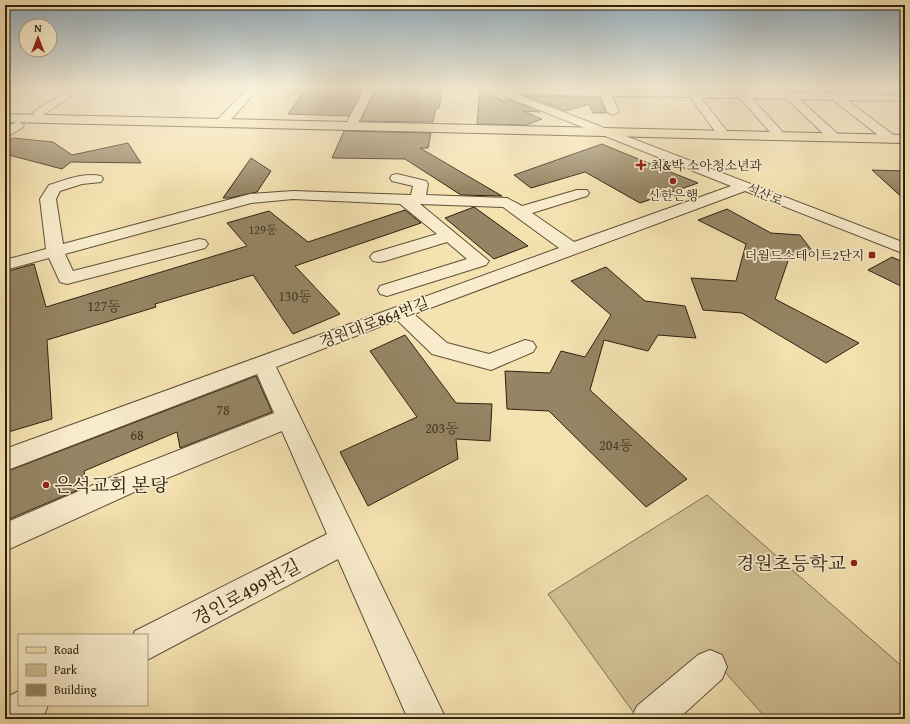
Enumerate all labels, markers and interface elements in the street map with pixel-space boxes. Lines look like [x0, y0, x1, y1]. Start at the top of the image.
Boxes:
north arrow [18, 18, 58, 58]
text: N [34, 20, 42, 36]
place label: 최&박 소아청소년과 [650, 156, 763, 175]
marker: 최&박 소아청소년과 [635, 159, 647, 171]
marker: 신한은행 [668, 176, 678, 186]
street label: 석산로 [744, 179, 786, 210]
place label: 신한은행 [648, 186, 698, 205]
house number: 129동 [249, 221, 278, 238]
place label: 더월드스테이트2단지 [745, 246, 864, 265]
marker: 더월드스테이트2단지 [867, 250, 877, 260]
house number: 130동 [278, 286, 312, 306]
street label: 경원대로864번길 [316, 290, 432, 354]
house number: 127동 [87, 296, 121, 316]
house number: 78 [216, 400, 230, 420]
house number: 203동 [425, 418, 459, 438]
house number: 68 [130, 425, 144, 445]
house number: 204동 [599, 435, 633, 455]
place label: 은석교회 본당 [54, 471, 169, 499]
marker: 은석교회 본당 [41, 480, 51, 490]
place label: 경원초등학교 [736, 549, 846, 577]
street label: 경인로499번길 [187, 552, 305, 632]
marker: 경원초등학교 [849, 558, 859, 568]
legend [18, 634, 148, 706]
text: Road [54, 641, 80, 658]
text: Park [54, 661, 78, 678]
text: Building [54, 681, 97, 698]

